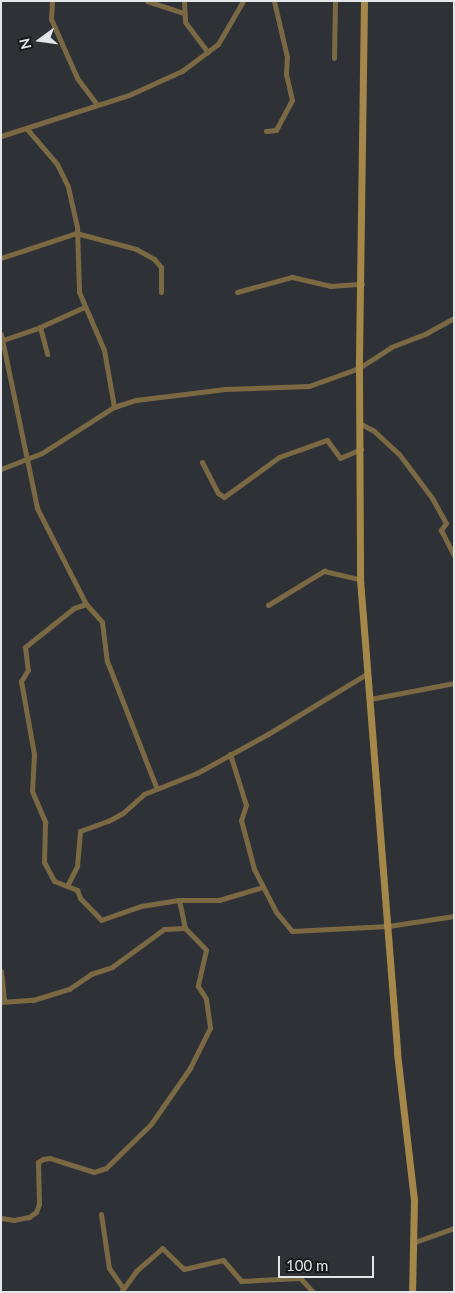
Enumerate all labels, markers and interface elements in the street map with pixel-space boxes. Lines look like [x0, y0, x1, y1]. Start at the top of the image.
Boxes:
north arrow [15, 15, 65, 65]
text: N [15, 36, 35, 51]
scale bar [280, 1246, 376, 1278]
text: 100 m [286, 1256, 328, 1274]

